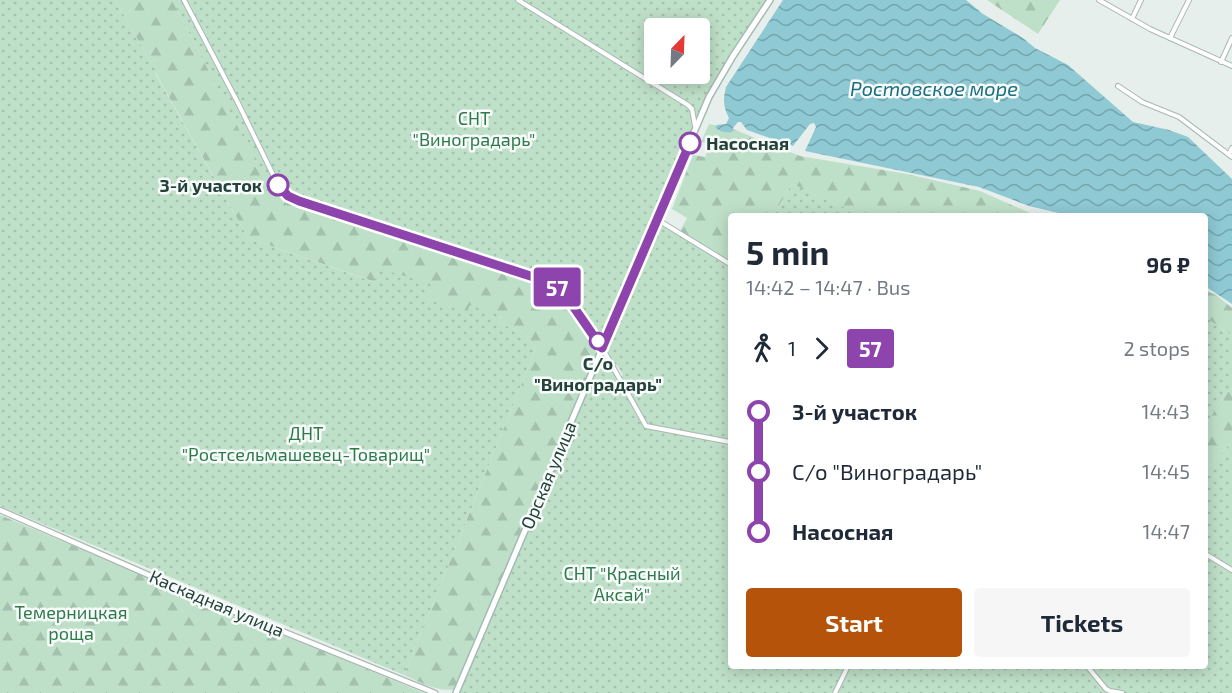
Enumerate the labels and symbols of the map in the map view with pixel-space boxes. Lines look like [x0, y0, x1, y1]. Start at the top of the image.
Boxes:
north arrow [644, 18, 710, 84]
water label: Ростовское море [850, 76, 1018, 100]
park label: СНТ "Виноградарь" [413, 107, 535, 150]
marker: Насосная [679, 132, 701, 154]
place label: Насосная [706, 132, 789, 154]
place label: 3-й участок [160, 174, 262, 196]
marker: 3-й участок [267, 174, 289, 196]
line badge: 57 [530, 268, 584, 306]
marker: С/о "Виноградарь" [589, 332, 607, 350]
place label: С/о "Виноградарь" [534, 352, 662, 395]
street label: Орская улица [515, 418, 581, 532]
park label: ДНТ "Ростсельмашевец-Товарищ" [182, 422, 430, 465]
park label: СНТ "Красный Аксай" [564, 562, 681, 605]
street label: Каскадная улица [146, 565, 288, 641]
park label: Темерницкая роща [15, 601, 127, 644]

